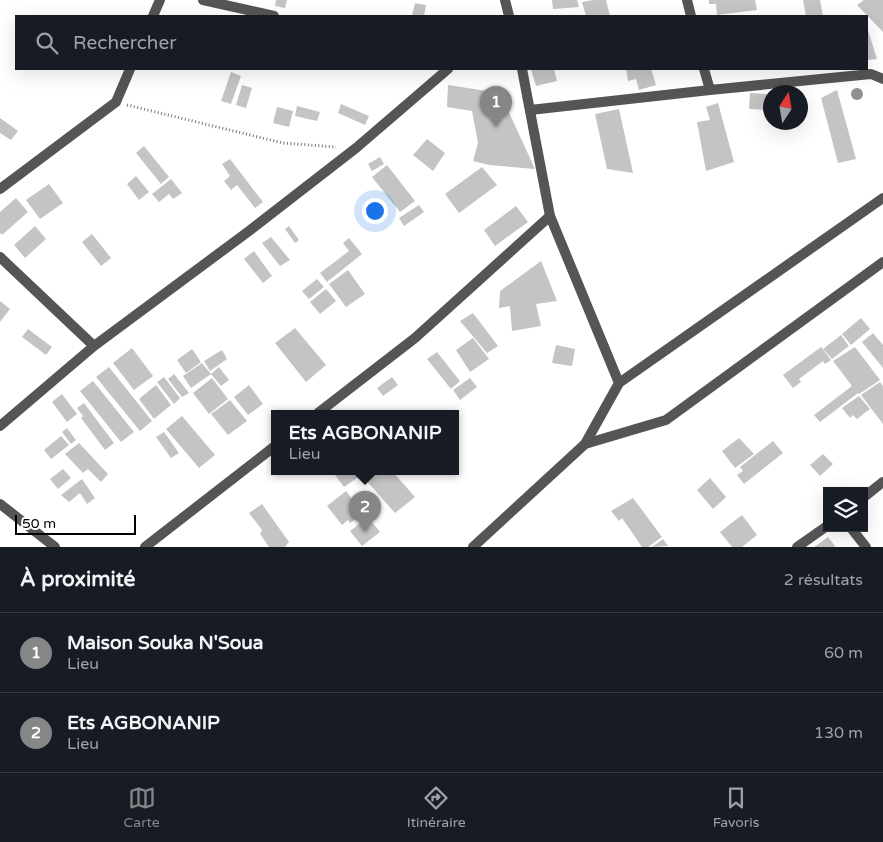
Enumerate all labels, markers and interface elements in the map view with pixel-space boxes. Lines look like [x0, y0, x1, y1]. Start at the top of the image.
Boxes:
search box [15, 15, 868, 70]
icon: search [33, 29, 61, 57]
text: Rechercher [73, 32, 176, 54]
north arrow [763, 85, 808, 130]
pin: 1 [480, 86, 512, 127]
your location [362, 198, 388, 224]
popup [271, 410, 459, 475]
text: Ets AGBONANIP [289, 422, 441, 444]
text: Lieu [289, 444, 321, 464]
map controls [823, 487, 868, 532]
button: layers [823, 487, 868, 532]
pin: 2 [349, 491, 381, 532]
scale bar [15, 512, 136, 535]
text: 50 m [22, 515, 56, 532]
text: À proximité [20, 567, 135, 592]
text: 2 résultats [784, 570, 863, 590]
text: Maison Souka N'Soua [67, 632, 264, 654]
text: 1 [31, 643, 41, 663]
text: 60 m [824, 643, 863, 663]
text: Lieu [67, 654, 99, 674]
text: Ets AGBONANIP [67, 712, 220, 734]
text: 2 [31, 723, 41, 743]
text: 130 m [814, 723, 863, 743]
text: Lieu [67, 734, 99, 754]
tab: Carte [124, 784, 160, 831]
tab: Itinéraire [407, 784, 466, 831]
tab: Favoris [713, 784, 759, 831]

